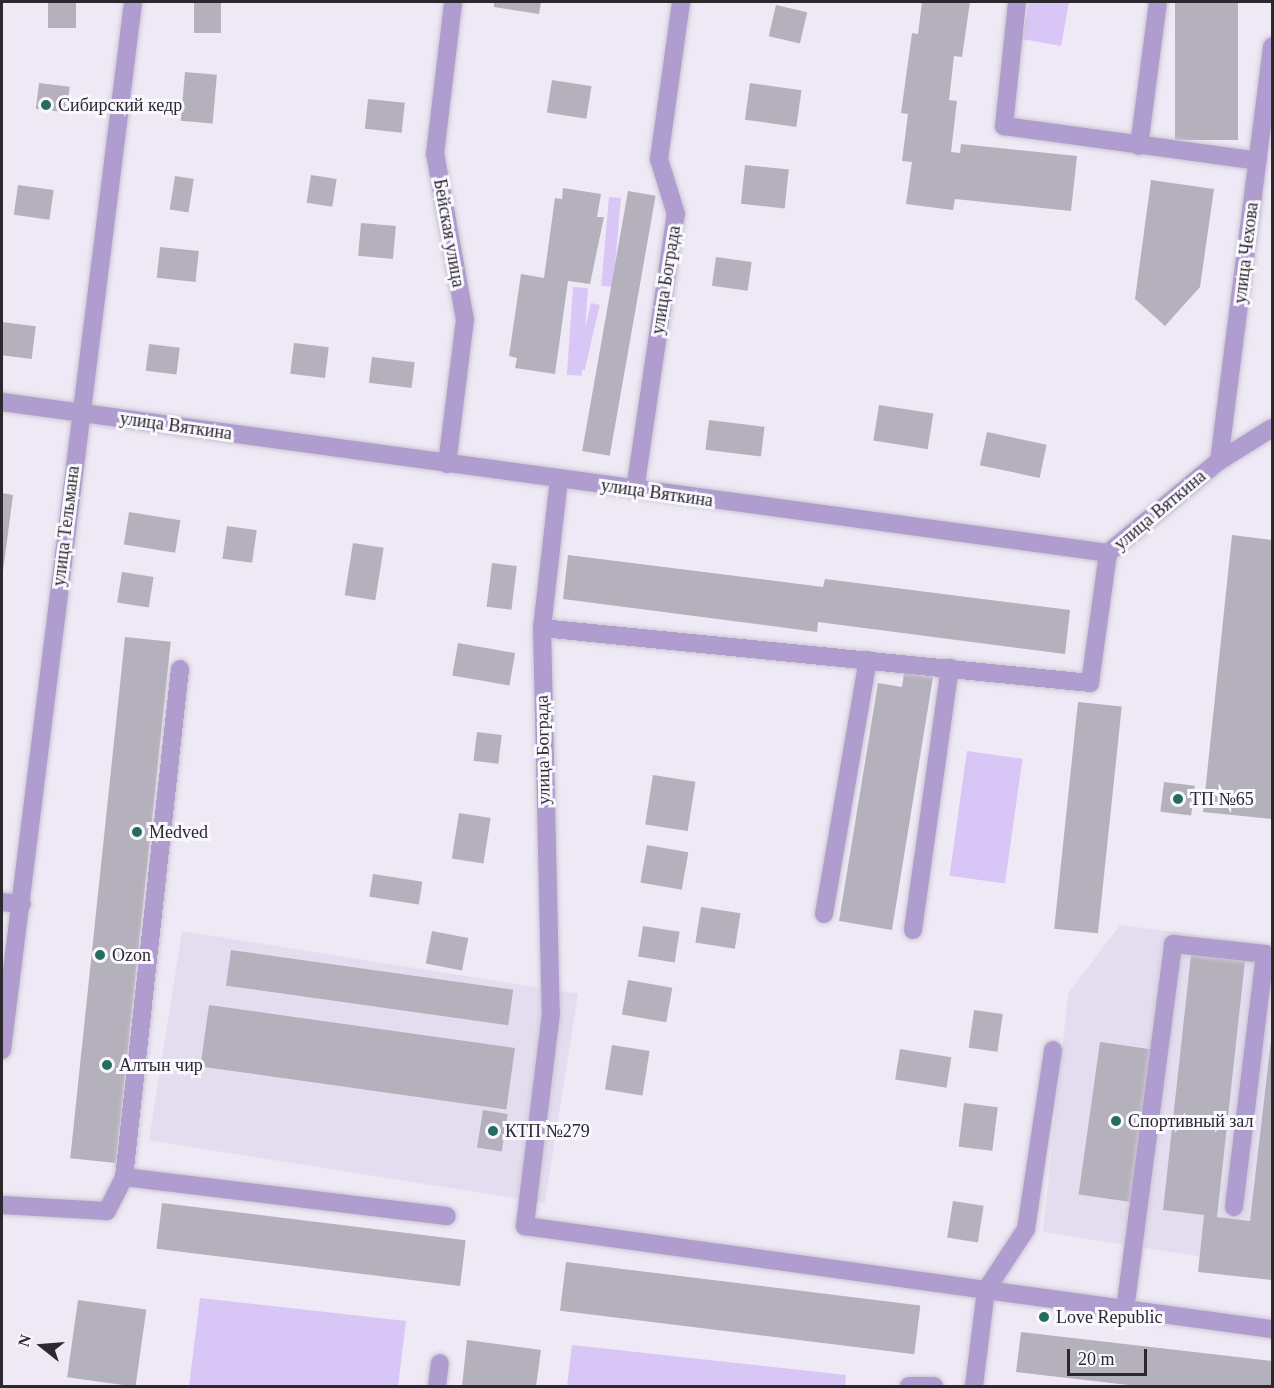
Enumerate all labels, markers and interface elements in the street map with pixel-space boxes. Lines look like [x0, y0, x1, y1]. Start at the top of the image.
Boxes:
place label: Сибирский кедр [58, 94, 182, 116]
marker: Сибирский кедр [39, 98, 53, 112]
street label: Бейская улица [429, 177, 469, 289]
street label: улица Чехова [1229, 201, 1263, 305]
street label: улица Бограда [647, 224, 685, 336]
street label: улица Вяткина [118, 407, 234, 445]
street label: улица Тельмана [48, 464, 84, 588]
street label: улица Вяткина [1110, 465, 1210, 555]
street label: улица Вяткина [599, 474, 715, 512]
street label: улица Бограда [531, 695, 555, 805]
place label: ТП №65 [1190, 788, 1254, 810]
marker: ТП №65 [1171, 792, 1185, 806]
place label: Medved [149, 821, 208, 843]
marker: Medved [130, 825, 144, 839]
place label: Ozon [112, 944, 151, 966]
marker: Ozon [93, 948, 107, 962]
place label: Алтын чир [119, 1054, 203, 1076]
marker: Алтын чир [100, 1058, 114, 1072]
place label: Спортивный зал [1128, 1110, 1253, 1132]
marker: Спортивный зал [1109, 1114, 1123, 1128]
place label: КТП №279 [505, 1120, 590, 1142]
marker: КТП №279 [486, 1124, 500, 1138]
place label: Love Republic [1056, 1306, 1162, 1328]
marker: Love Republic [1037, 1310, 1051, 1324]
north arrow [12, 1316, 72, 1376]
text: N [14, 1333, 34, 1349]
scale bar [1070, 1337, 1150, 1375]
text: 20 m [1078, 1349, 1115, 1369]

